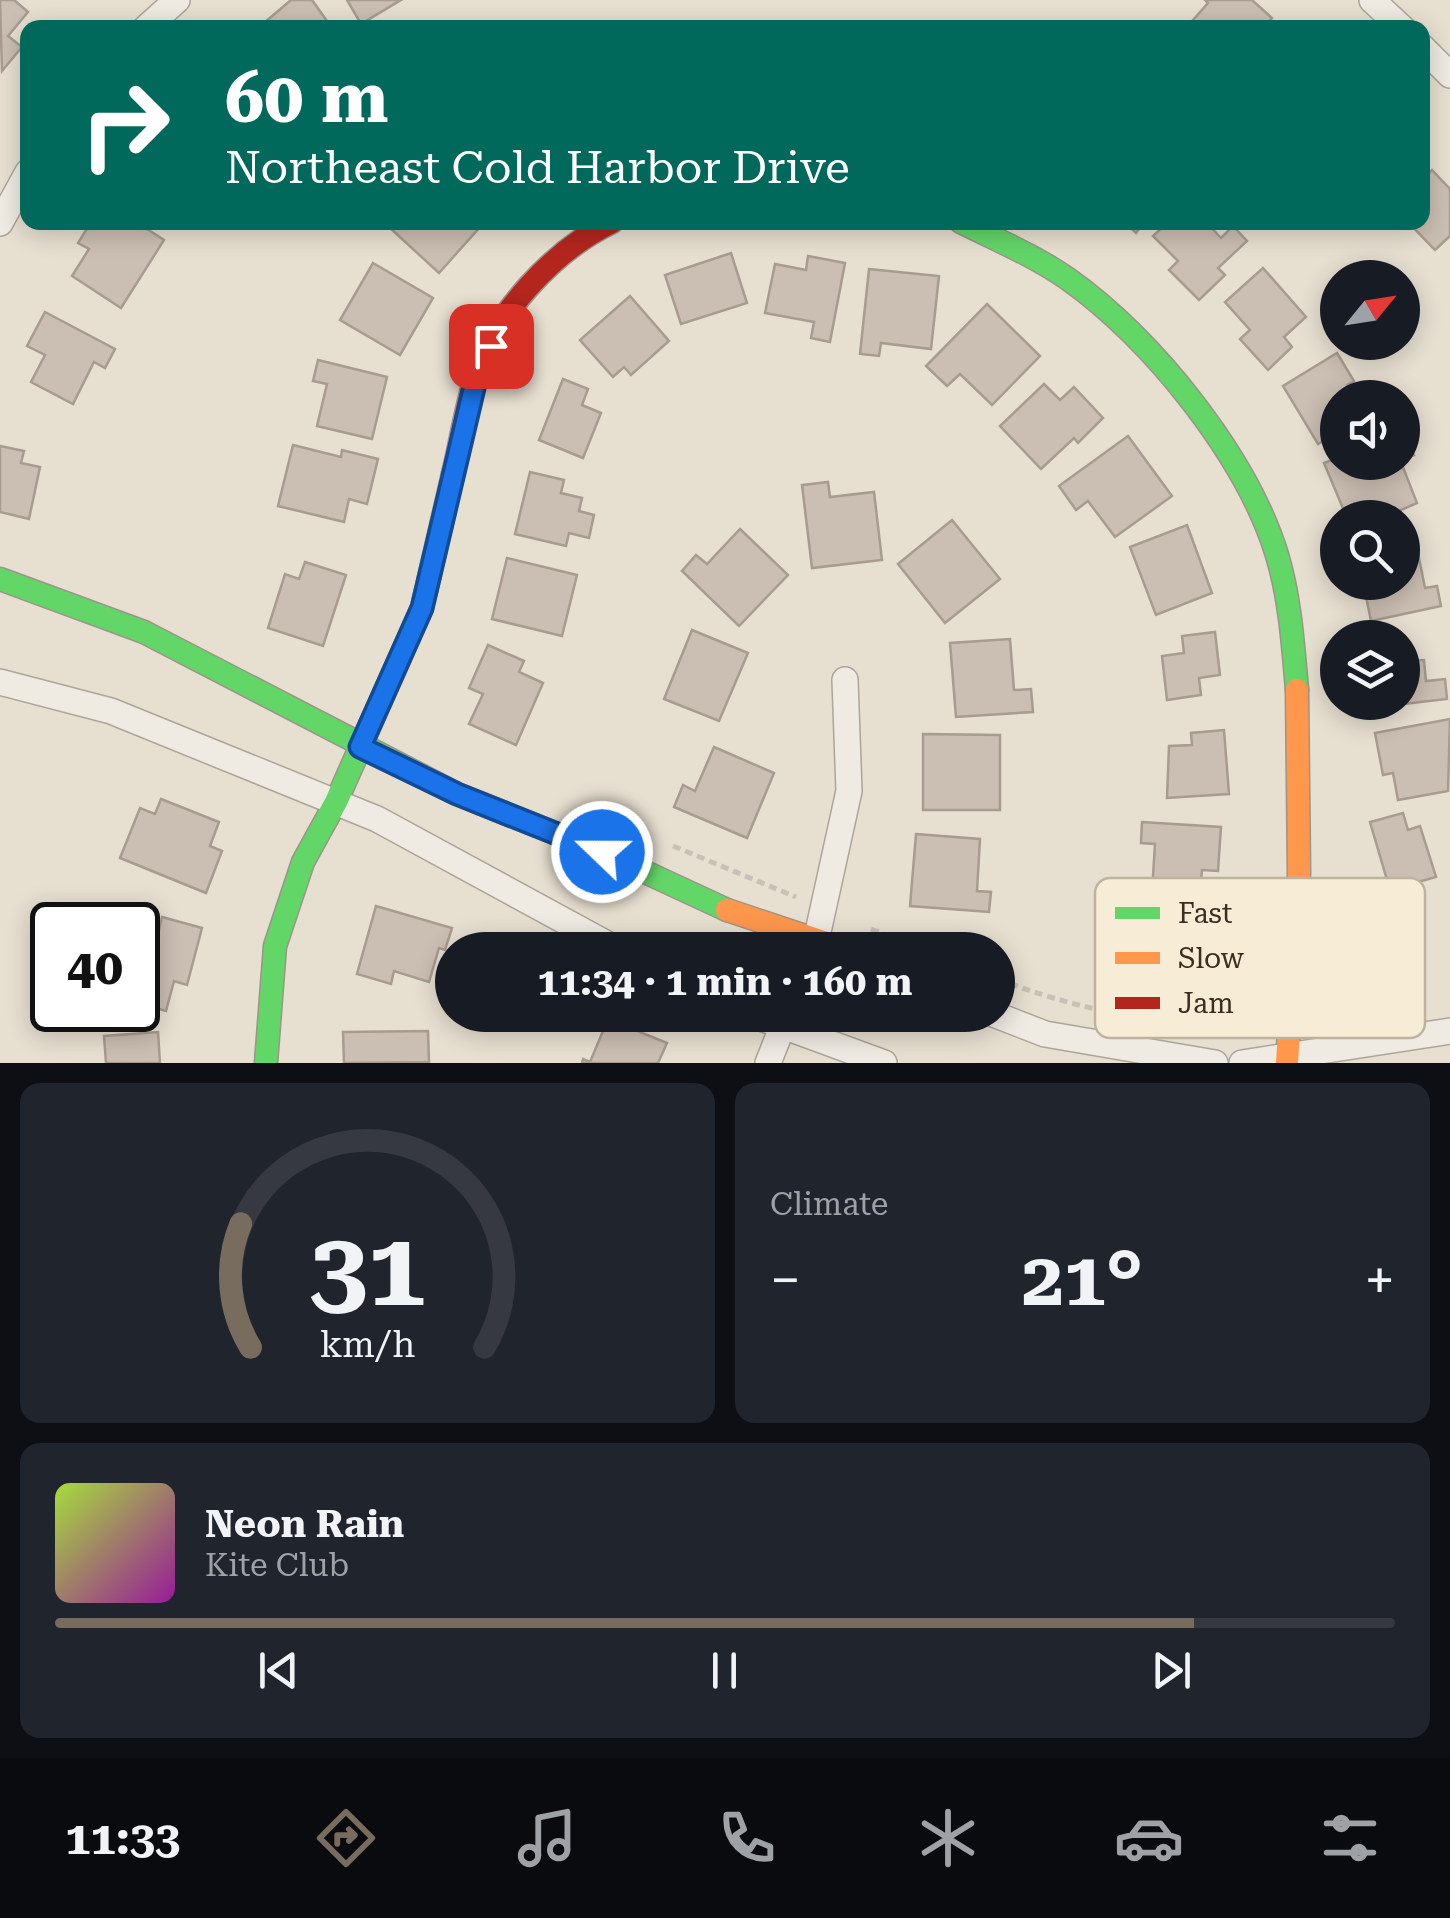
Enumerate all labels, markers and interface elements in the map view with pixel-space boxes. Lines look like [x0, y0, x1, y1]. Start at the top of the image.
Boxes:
text: 60 m [225, 57, 389, 139]
icon: right [60, 60, 190, 190]
text: Northeast Cold Harbor Drive [225, 141, 850, 194]
north arrow [1320, 260, 1420, 360]
map controls [1320, 260, 1420, 720]
pin [449, 304, 534, 389]
icon: arrive [464, 319, 519, 374]
button: sound [1320, 380, 1420, 480]
button: search [1320, 500, 1420, 600]
button: layers [1320, 620, 1420, 720]
position arrow [550, 800, 654, 904]
legend [1095, 878, 1425, 1038]
text: Fast [1178, 897, 1232, 930]
speed limit sign: 40 [30, 902, 160, 1032]
text: Slow [1178, 942, 1245, 975]
text: 11:34 · 1 min · 160 m [538, 960, 912, 1004]
text: Jam [1178, 987, 1234, 1020]
text: Climate [770, 1185, 888, 1223]
text: 31 [309, 1209, 426, 1330]
text: 21° [1022, 1235, 1143, 1323]
text: − [770, 1248, 801, 1312]
text: + [1364, 1248, 1395, 1312]
text: km/h [320, 1324, 415, 1366]
text: Neon Rain [205, 1502, 404, 1546]
text: Kite Club [205, 1546, 349, 1584]
icon: previous [251, 1643, 306, 1698]
icon: pause [697, 1643, 752, 1698]
icon: next [1144, 1643, 1199, 1698]
icon: directions [311, 1803, 381, 1873]
icon: music [512, 1803, 582, 1873]
icon: phone [712, 1803, 782, 1873]
icon: climate [913, 1803, 983, 1873]
icon: car [1114, 1803, 1184, 1873]
icon: filters [1315, 1803, 1385, 1873]
text: 11:33 [65, 1812, 180, 1865]

